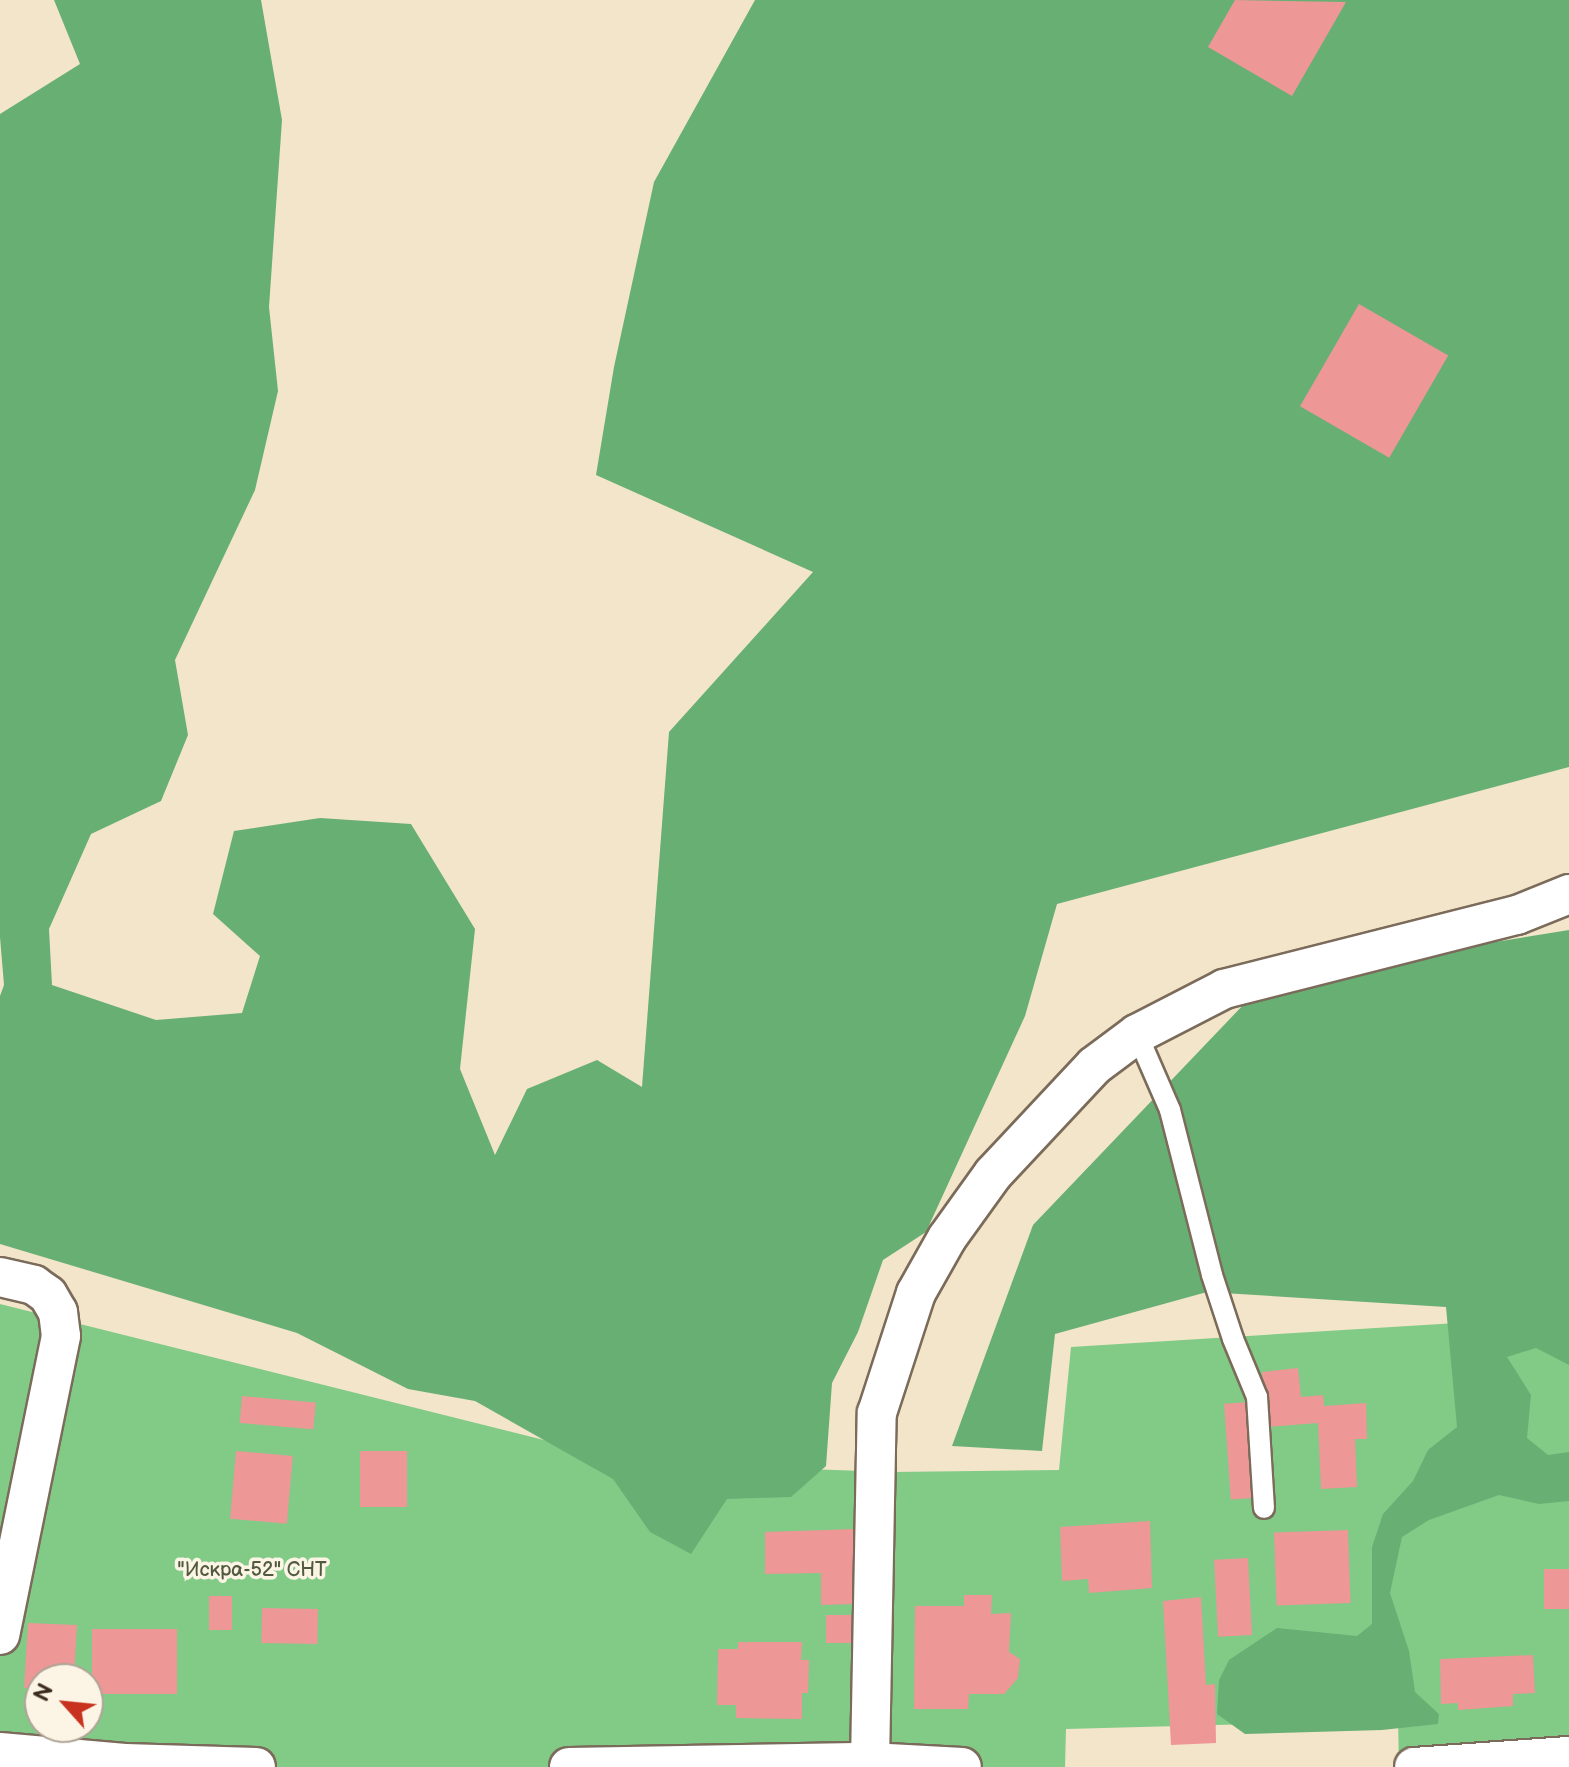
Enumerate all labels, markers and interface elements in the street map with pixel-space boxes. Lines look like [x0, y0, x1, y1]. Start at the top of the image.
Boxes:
park label: "Искра-52" СНТ [177, 1558, 327, 1582]
north arrow [24, 1663, 104, 1743]
text: N [28, 1679, 60, 1706]

